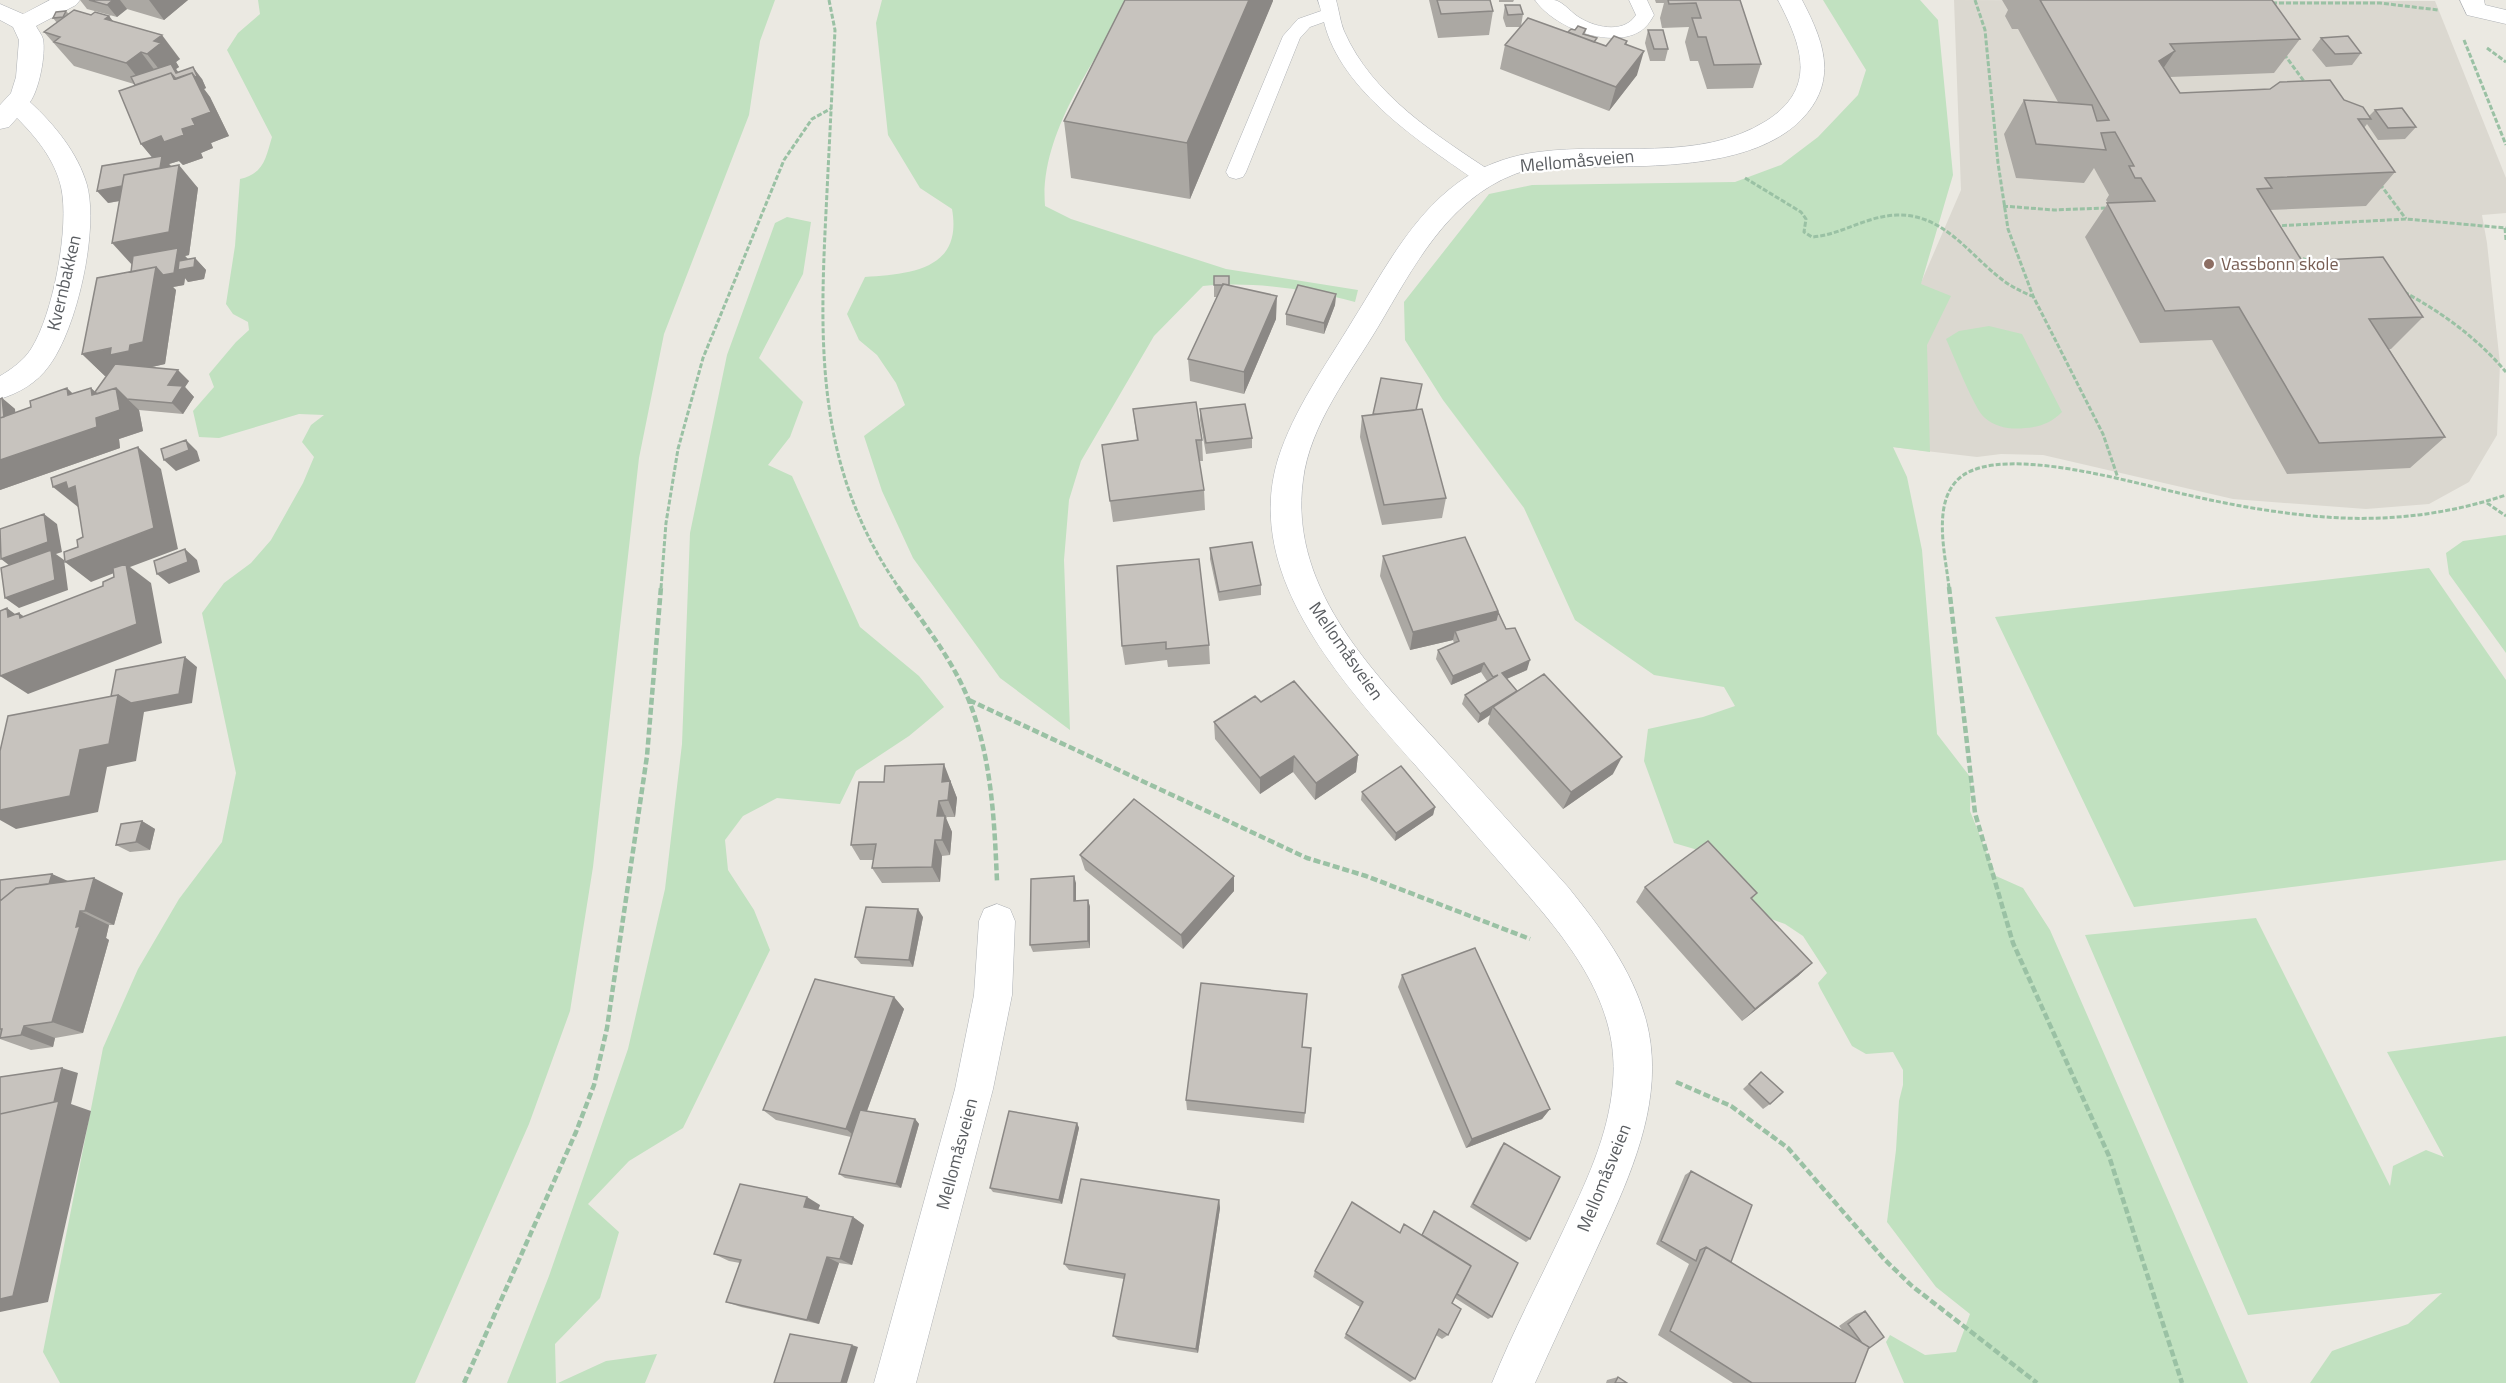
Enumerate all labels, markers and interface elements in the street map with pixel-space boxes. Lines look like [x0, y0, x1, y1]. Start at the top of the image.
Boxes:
street label: Mellomåsveien [1519, 142, 1635, 179]
street label: Kvernbakken [39, 232, 88, 333]
place label: Vassbonn skole [2221, 250, 2339, 277]
marker: Vassbonn skole [2202, 257, 2216, 271]
street label: Mellomåsveien [1303, 596, 1390, 705]
street label: Mellomåsveien [929, 1095, 984, 1213]
street label: Mellomåsveien [1570, 1120, 1638, 1236]

